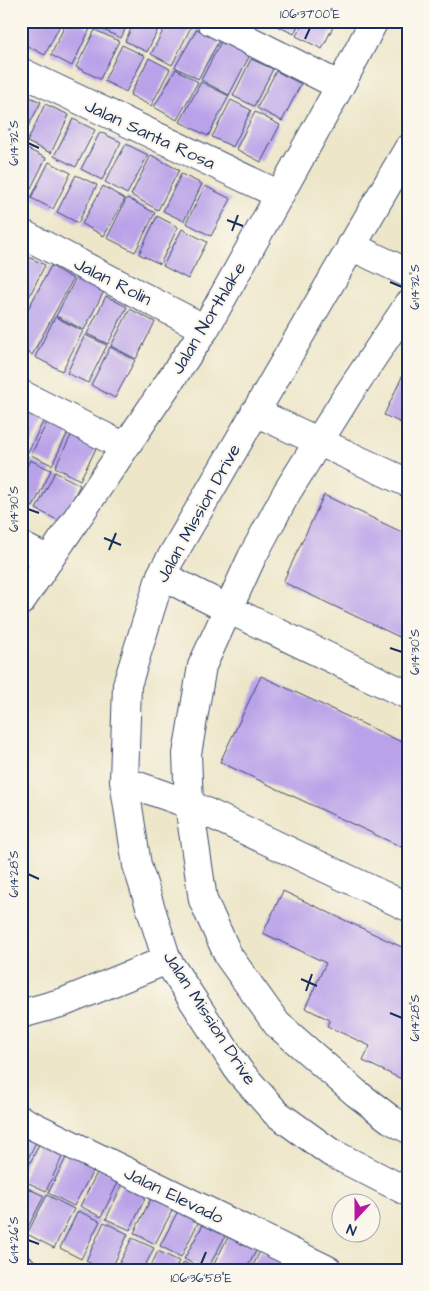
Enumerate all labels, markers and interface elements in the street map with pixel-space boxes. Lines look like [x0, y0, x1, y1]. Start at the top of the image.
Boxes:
text: 106°37'00"E [280, 6, 340, 23]
street label: Jalan Santa Rosa [80, 93, 219, 176]
text: 6°14'32"S [6, 120, 23, 166]
street label: Jalan Rolin [69, 251, 156, 312]
street label: Jalan Northlake [165, 257, 252, 379]
text: 6°14'32"S [407, 264, 424, 310]
street label: Jalan Mission Drive [150, 439, 247, 587]
text: 6°14'30"S [6, 486, 23, 532]
text: 6°14'30"S [407, 629, 424, 675]
text: 6°14'28"S [6, 850, 23, 898]
street label: Jalan Mission Drive [157, 946, 262, 1090]
text: 6°14'28"S [407, 994, 424, 1042]
street label: Jalan Elevado [120, 1161, 228, 1230]
north arrow [332, 1194, 382, 1244]
text: 6°14'26"S [6, 1216, 23, 1263]
text: N [344, 1218, 359, 1240]
text: 106°36'58"E [170, 1270, 232, 1287]

